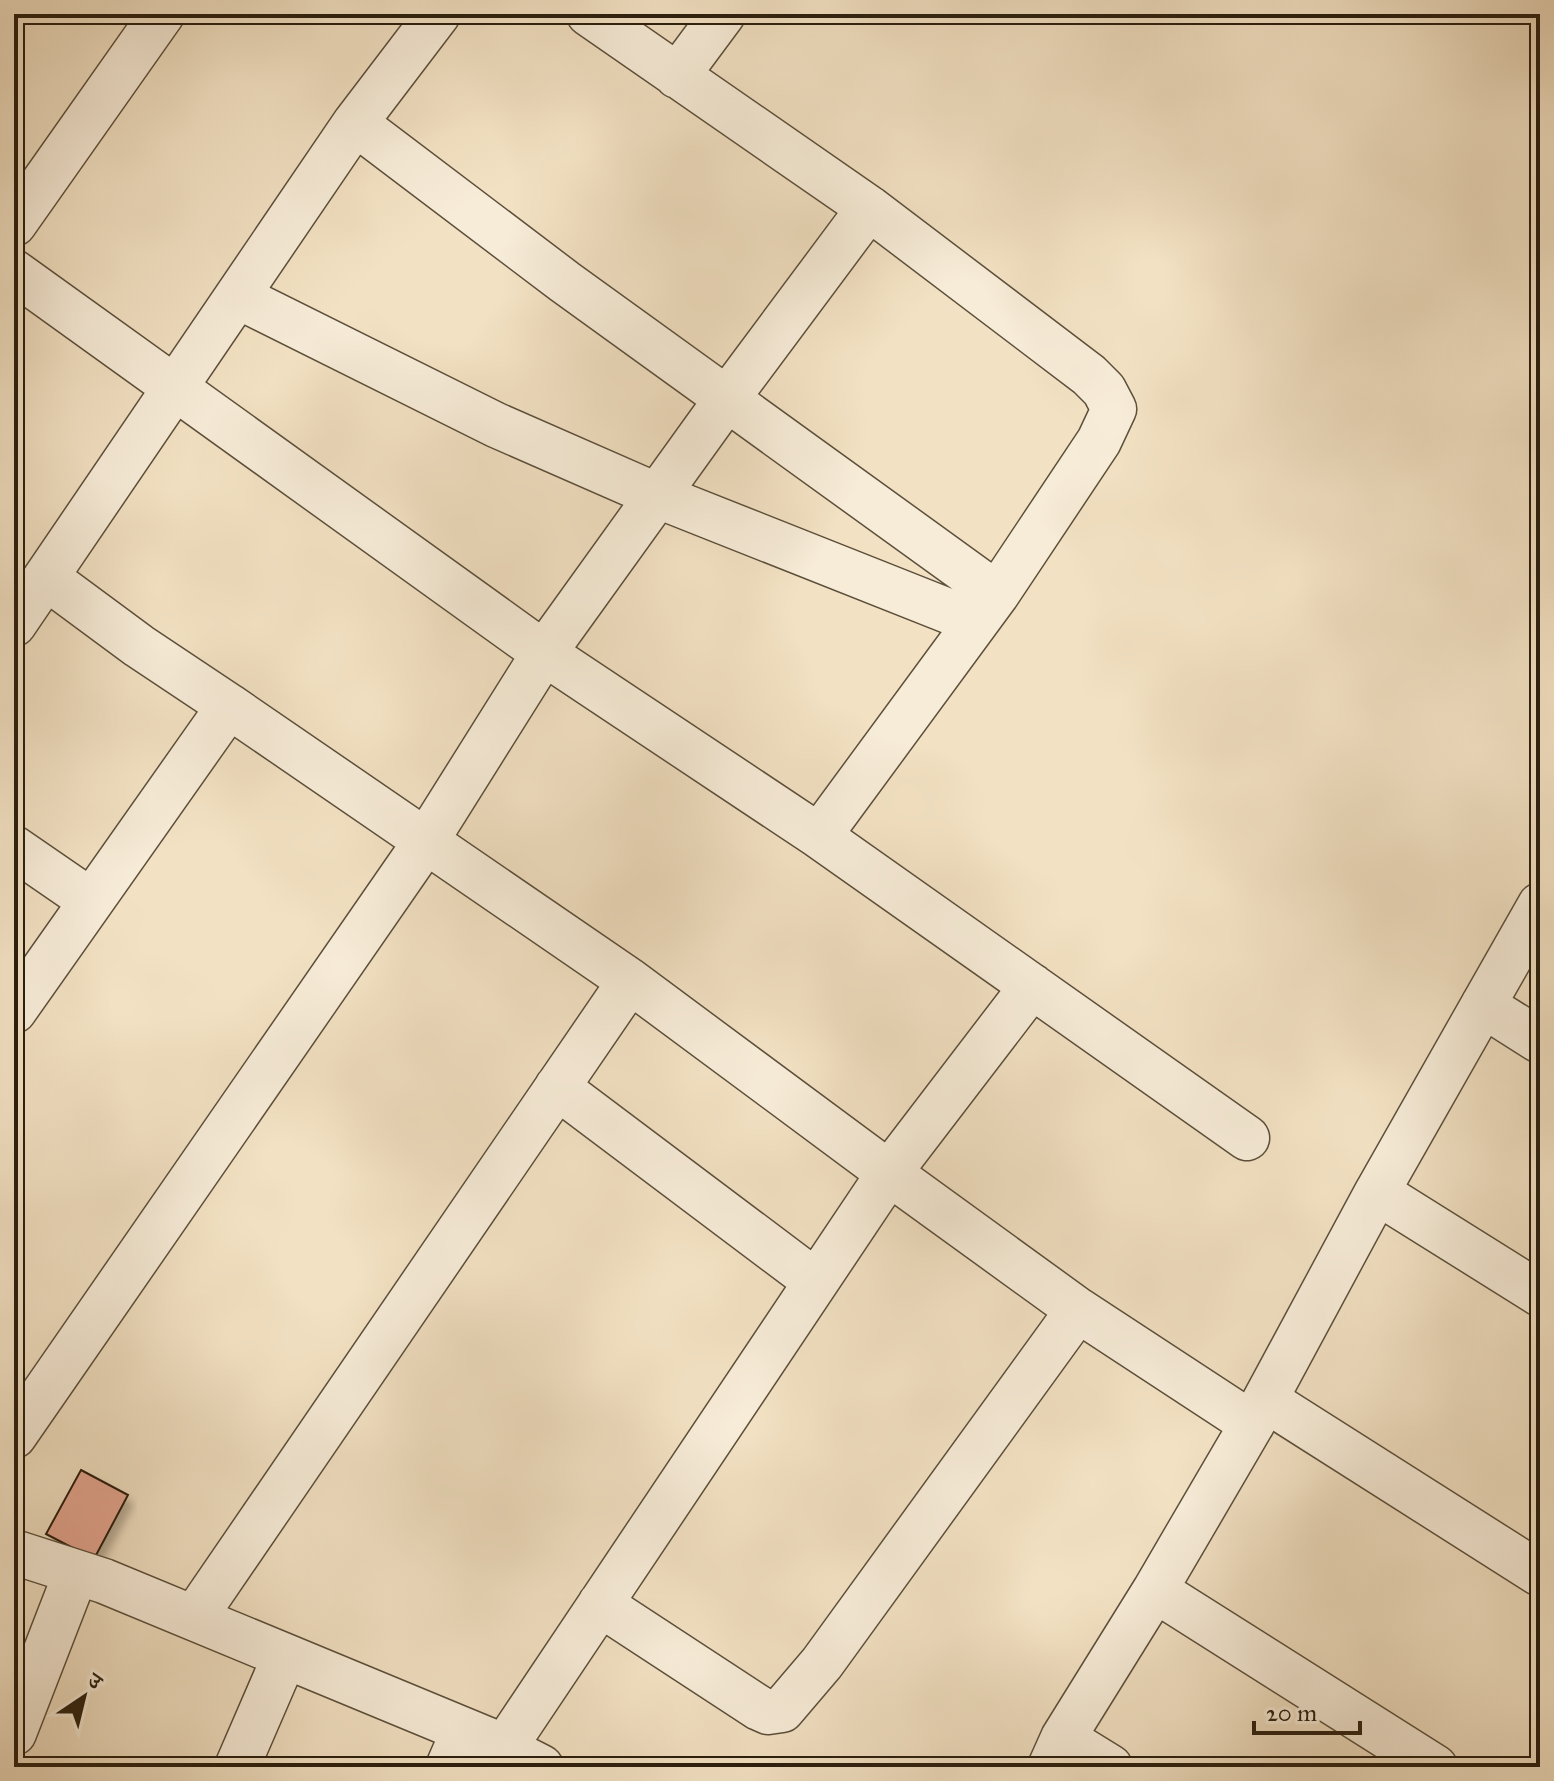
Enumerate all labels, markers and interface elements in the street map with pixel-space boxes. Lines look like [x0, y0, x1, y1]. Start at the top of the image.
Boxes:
north arrow [44, 1657, 124, 1737]
text: उ [81, 1666, 109, 1696]
scale bar [1254, 1685, 1360, 1735]
text: 20 m [1266, 1698, 1317, 1728]

